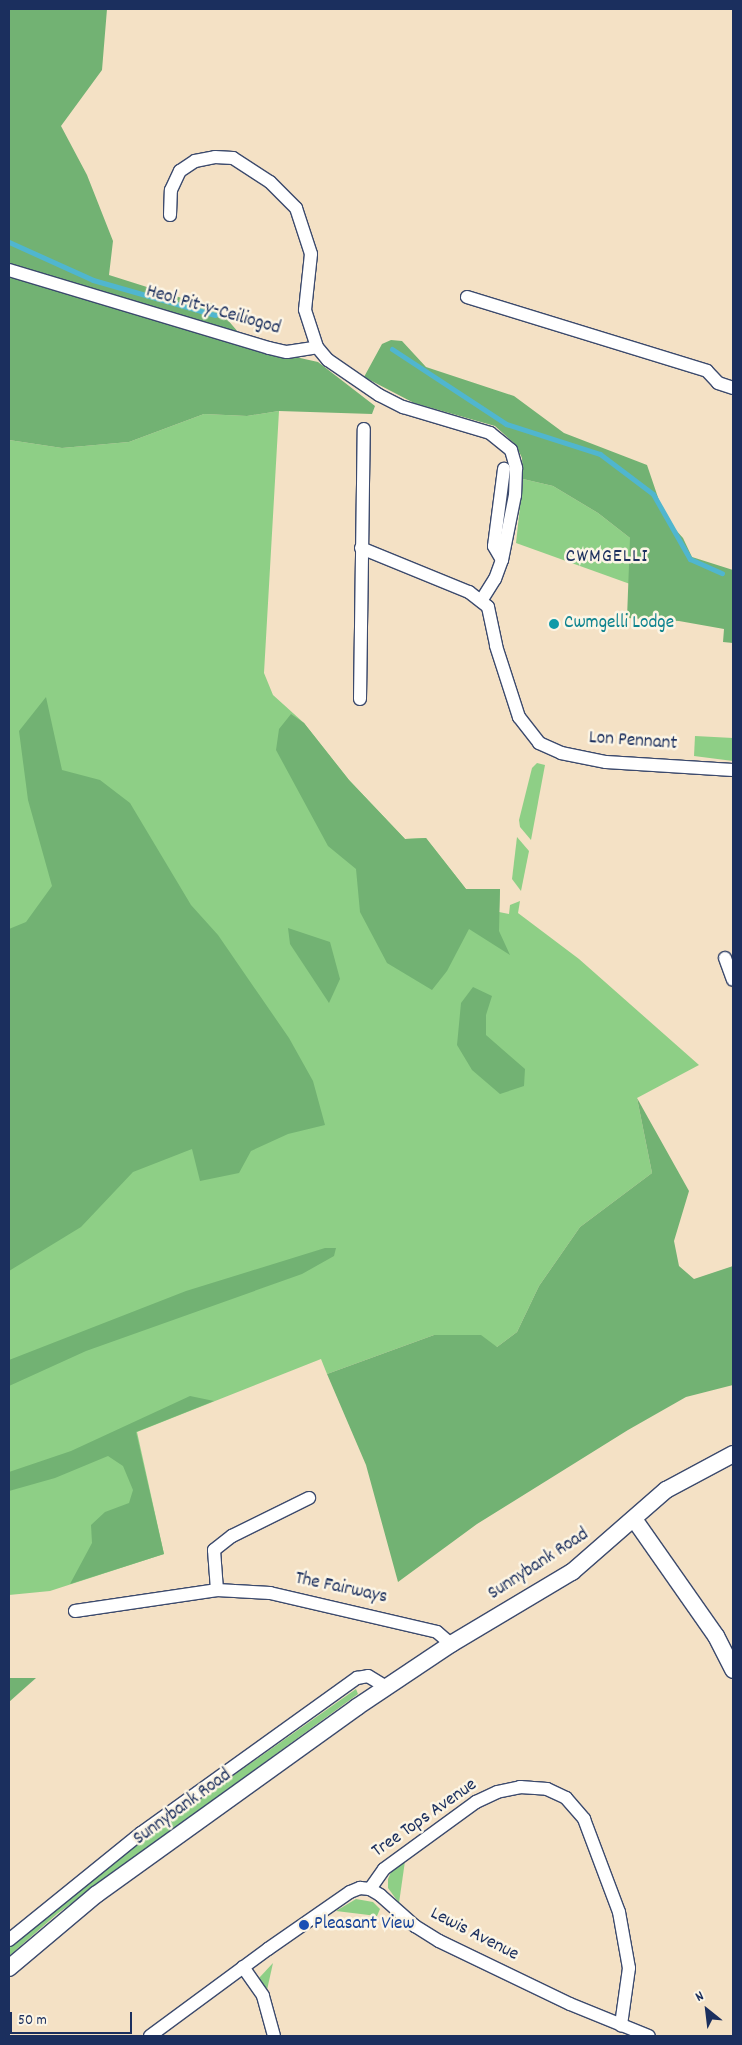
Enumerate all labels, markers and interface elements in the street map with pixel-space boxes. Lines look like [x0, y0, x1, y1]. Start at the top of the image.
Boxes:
street label: Heol Pit-y-Ceiliogod [143, 281, 283, 341]
district label: CWMGELLI [565, 545, 649, 569]
place label: Cwmgelli Lodge [564, 613, 674, 635]
marker: Cwmgelli Lodge [548, 618, 560, 630]
street label: Lon Pennant [588, 728, 678, 756]
street label: Sunnybank Road [484, 1524, 594, 1606]
street label: The Fairways [293, 1568, 389, 1610]
street label: Sunnybank Road [130, 1765, 236, 1851]
street label: Tree Tops Avenue [368, 1774, 482, 1864]
street label: Lewis Avenue [426, 1903, 522, 1967]
place label: Pleasant View [314, 1914, 415, 1936]
marker: Pleasant View [298, 1919, 310, 1931]
north arrow [682, 1985, 732, 2035]
text: N [692, 1986, 708, 2007]
scale bar [12, 2002, 135, 2034]
text: 50 m [18, 2010, 47, 2032]

